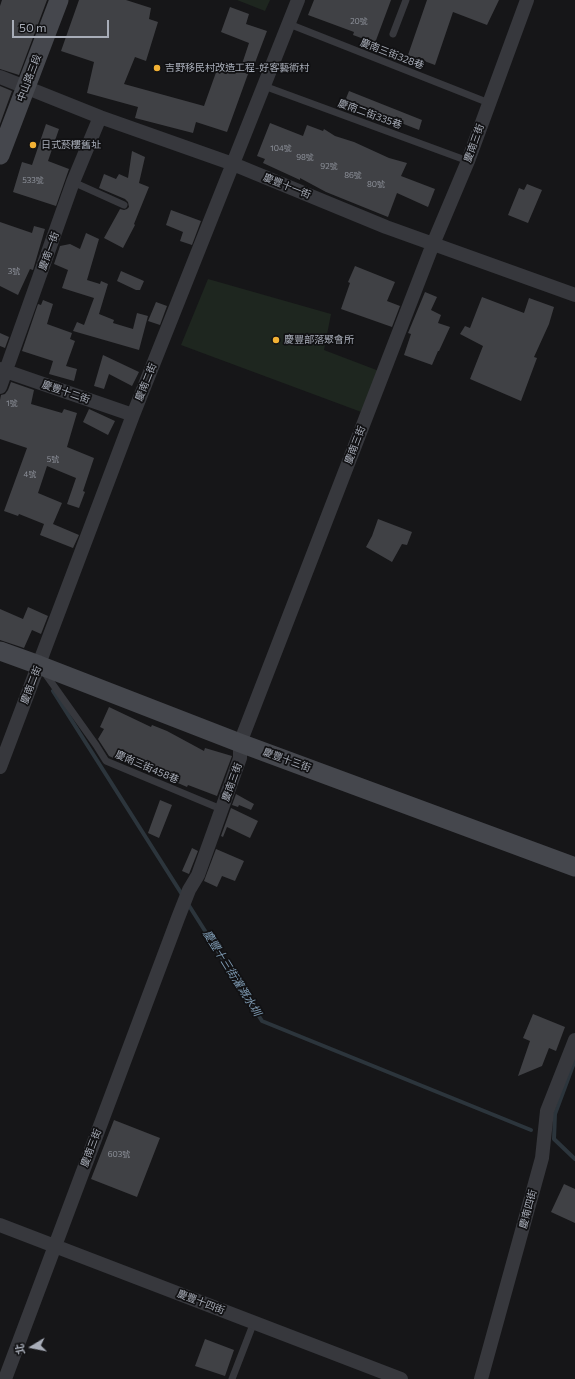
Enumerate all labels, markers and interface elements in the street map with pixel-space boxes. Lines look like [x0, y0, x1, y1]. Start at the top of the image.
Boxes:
scale bar [14, 12, 111, 38]
house number: 20號 [350, 16, 368, 26]
text: 50 m [19, 20, 47, 34]
street label: 慶南三街328巷 [358, 36, 426, 72]
street label: 中山路三段 [14, 53, 44, 103]
place label: 吉野移民村改造工程-好客藝術村 [165, 62, 309, 74]
marker: 吉野移民村改造工程-好客藝術村 [152, 63, 162, 73]
street label: 慶南二街335巷 [336, 97, 404, 131]
street label: 慶南三街 [462, 122, 486, 164]
place label: 日式菸樓舊址 [41, 139, 101, 151]
marker: 日式菸樓舊址 [28, 140, 38, 150]
house number: 104號 [270, 143, 292, 153]
house number: 98號 [296, 152, 314, 162]
house number: 92號 [320, 161, 338, 171]
house number: 86號 [344, 170, 362, 180]
street label: 慶豐十一街 [262, 171, 312, 201]
house number: 533號 [22, 175, 44, 185]
house number: 80號 [367, 179, 385, 189]
street label: 慶南一街 [37, 230, 61, 272]
house number: 3號 [8, 266, 20, 276]
place label: 慶豐部落聚會所 [284, 334, 354, 346]
marker: 慶豐部落聚會所 [271, 335, 281, 345]
street label: 慶南二街 [133, 361, 159, 403]
street label: 慶豐十二街 [40, 378, 92, 406]
house number: 1號 [6, 398, 18, 408]
street label: 慶南三街 [342, 424, 368, 466]
house number: 5號 [47, 454, 59, 464]
house number: 4號 [24, 469, 36, 479]
street label: 慶南二街 [18, 664, 44, 706]
street label: 慶豐十三街 [261, 746, 313, 774]
street label: 慶南三街458巷 [113, 748, 181, 786]
street label: 慶南三街 [220, 761, 244, 803]
water label: 慶豐十三街灌溉水圳 [200, 928, 264, 1018]
street label: 慶南三街 [78, 1127, 104, 1169]
house number: 603號 [108, 1149, 130, 1159]
street label: 慶南四街 [517, 1188, 539, 1230]
street label: 慶豐十四街 [176, 1287, 226, 1317]
north arrow [12, 1327, 52, 1367]
text: 北 [12, 1343, 27, 1356]

